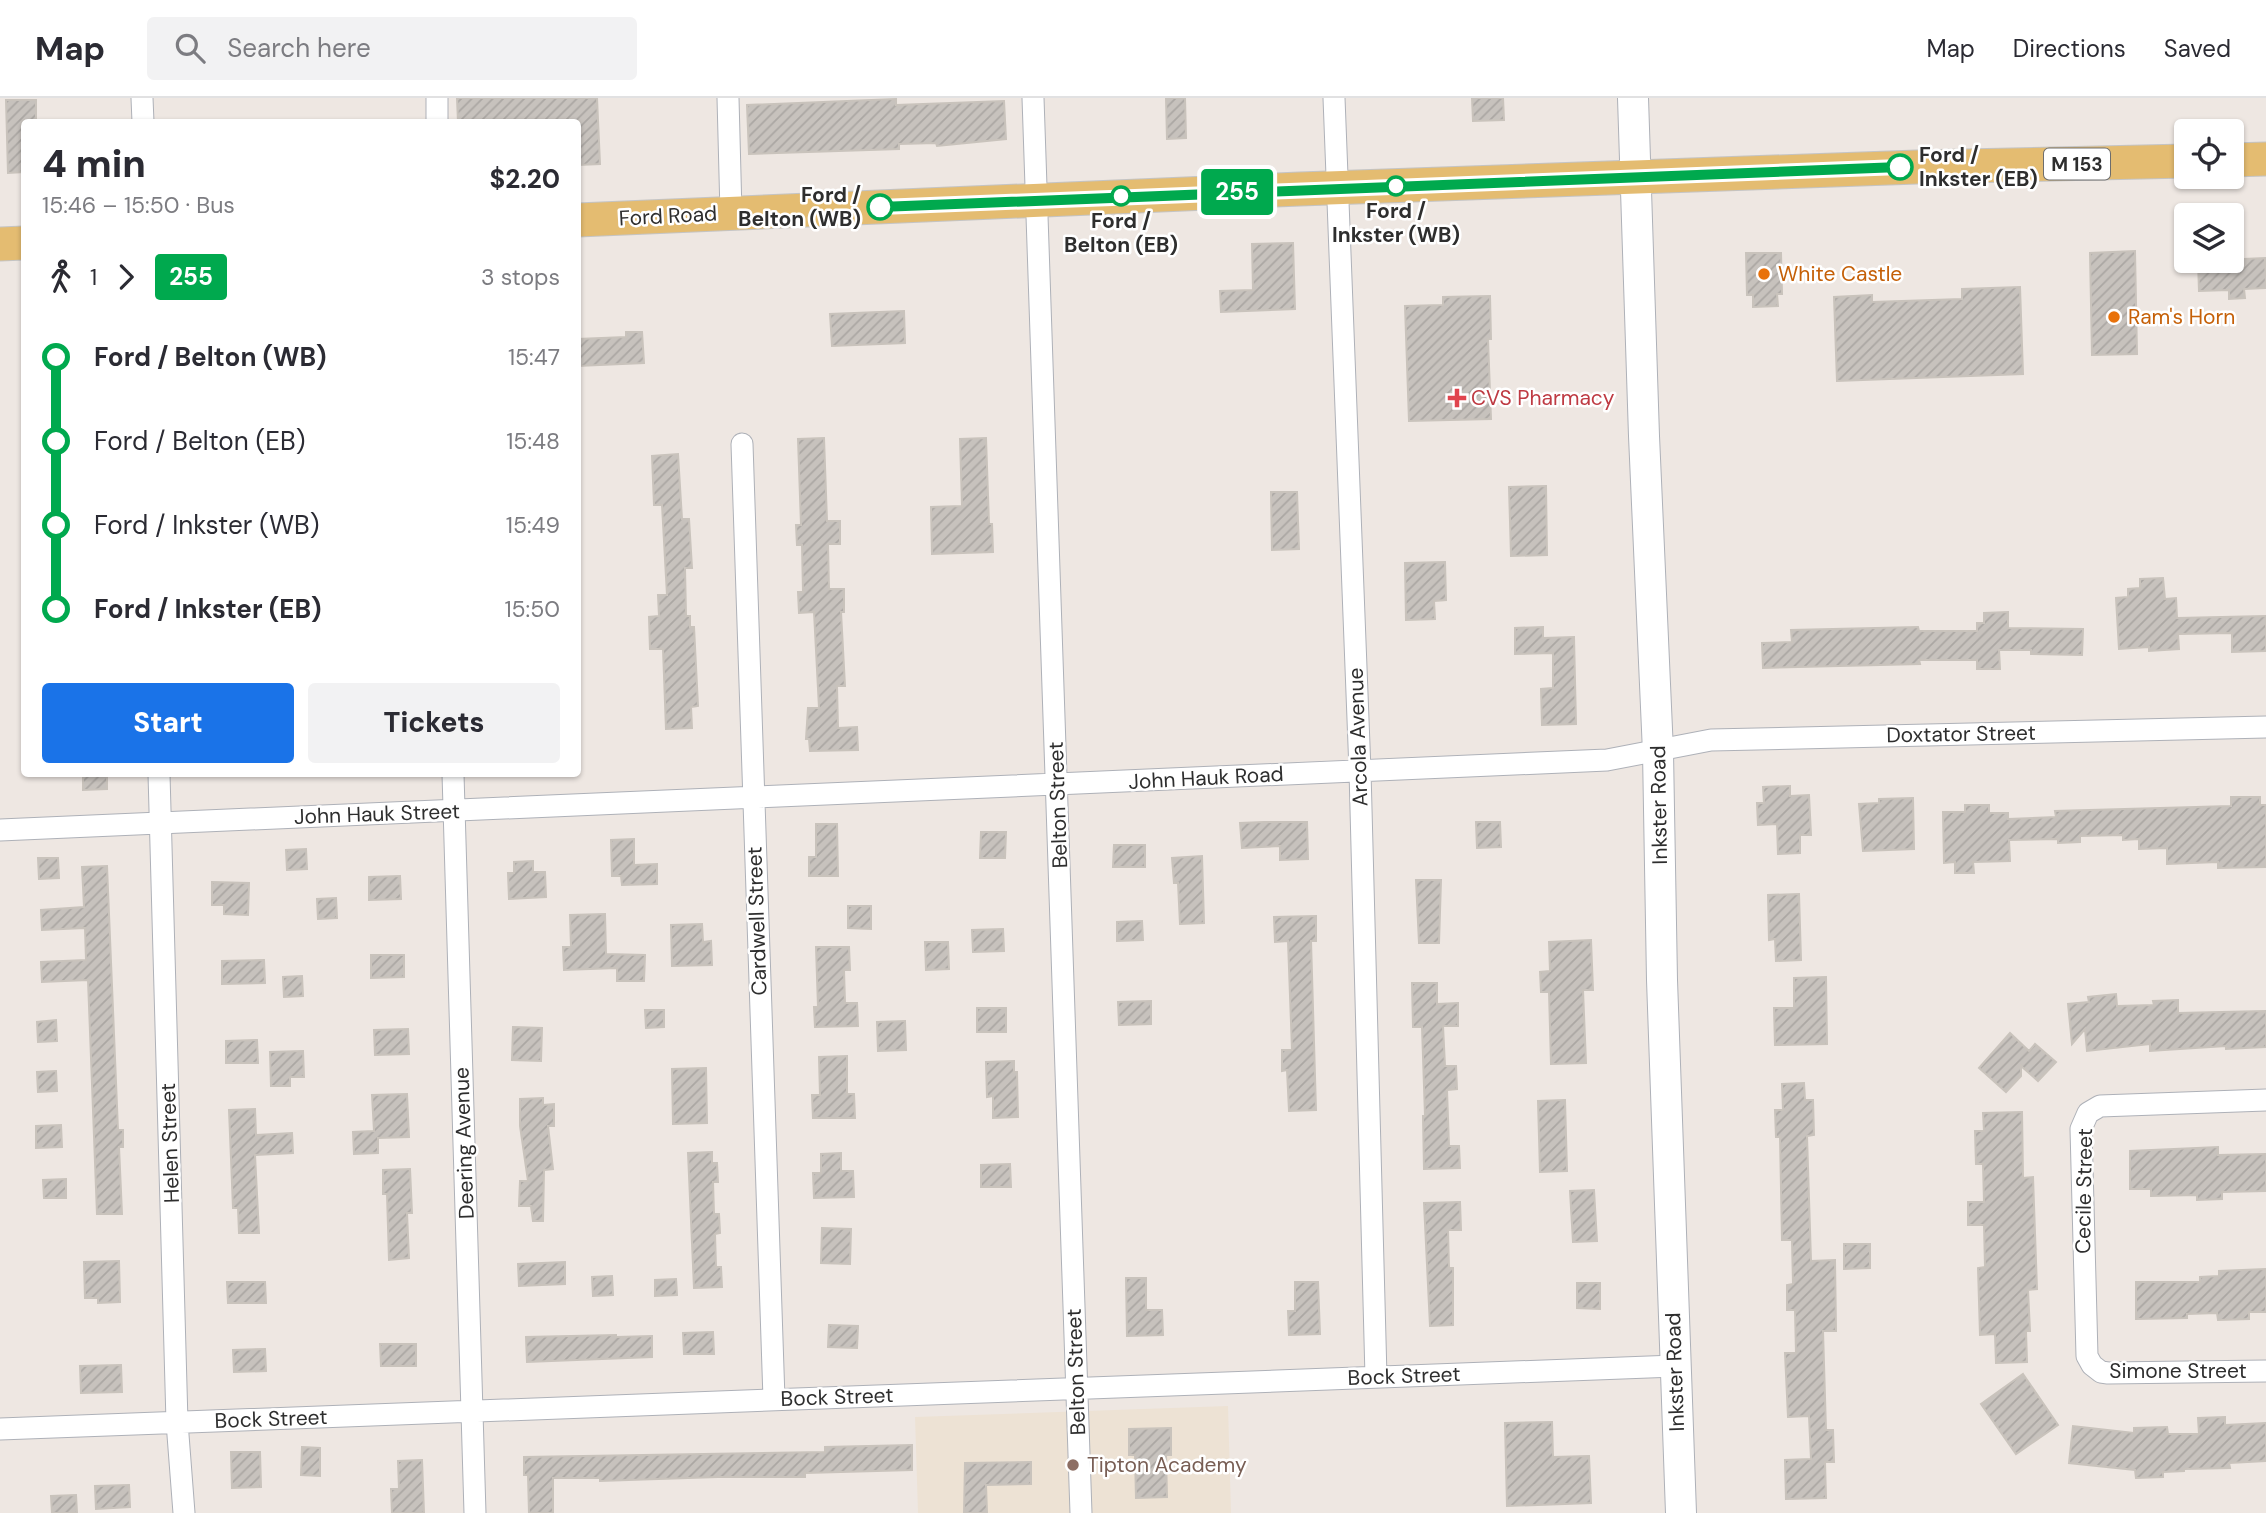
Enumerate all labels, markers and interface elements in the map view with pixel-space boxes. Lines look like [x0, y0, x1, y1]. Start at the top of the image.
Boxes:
search box [147, 17, 637, 80]
text: Map [35, 27, 105, 70]
icon: search [171, 29, 209, 67]
text: Search here [227, 31, 371, 65]
text: Map [1927, 33, 1975, 64]
text: Directions [2013, 33, 2126, 64]
text: Saved [2164, 33, 2231, 64]
map controls [2174, 119, 2244, 273]
button: locate [2174, 119, 2244, 189]
text: 4 min [42, 139, 146, 189]
place label: Ford / Inkster (EB) [1919, 141, 2038, 193]
road number: M 153 [2044, 148, 2110, 180]
marker: Ford / Inkster (EB) [1887, 154, 1913, 180]
text: $2.20 [490, 162, 560, 196]
line badge: 255 [1197, 169, 1277, 215]
text: 255 [1215, 176, 1259, 207]
marker: Ford / Inkster (WB) [1386, 176, 1406, 196]
place label: Ford / Belton (WB) [738, 181, 861, 233]
marker: Ford / Belton (EB) [1111, 186, 1131, 206]
text: 15:46 – 15:50 · Bus [42, 190, 235, 220]
marker: Ford / Belton (WB) [867, 194, 893, 220]
place label: Ford / Inkster (WB) [1332, 197, 1460, 249]
street label: Ford Road [618, 199, 718, 233]
button: layers [2174, 203, 2244, 273]
place label: Ford / Belton (EB) [1064, 207, 1178, 259]
icon: walk [42, 258, 80, 296]
icon: forward [107, 258, 145, 296]
place label: White Castle [1778, 260, 1902, 288]
text: 255 [169, 261, 213, 292]
text: 1 [90, 262, 97, 292]
text: 3 stops [481, 262, 560, 292]
marker: White Castle [1756, 266, 1772, 282]
place label: Ram's Horn [2128, 303, 2235, 331]
marker: Ram's Horn [2106, 309, 2122, 325]
text: Ford / Belton (WB) [94, 340, 327, 374]
text: 15:47 [508, 342, 560, 372]
place label: CVS Pharmacy [1471, 384, 1615, 412]
marker: CVS Pharmacy [1449, 390, 1465, 406]
text: Ford / Belton (EB) [94, 424, 305, 458]
text: 15:48 [506, 426, 560, 456]
text: Ford / Inkster (WB) [94, 508, 319, 542]
text: 15:49 [506, 510, 560, 540]
text: Ford / Inkster (EB) [94, 592, 322, 626]
text: 15:50 [504, 594, 560, 624]
street label: Arcola Avenue [1342, 667, 1374, 807]
button: Start [42, 683, 294, 763]
button: Tickets [308, 683, 560, 763]
street label: Doxtator Street [1886, 719, 2036, 749]
street label: Belton Street [1042, 741, 1074, 869]
street label: Inkster Road [1644, 745, 1674, 865]
street label: John Hauk Road [1128, 760, 1284, 796]
street label: John Hauk Street [293, 797, 461, 831]
street label: Cardwell Street [740, 846, 774, 996]
street label: Deering Avenue [447, 1067, 481, 1219]
street label: Helen Street [154, 1083, 186, 1203]
street label: Cecile Street [2069, 1128, 2099, 1254]
street label: Belton Street [1060, 1308, 1092, 1436]
street label: Inkster Road [1659, 1312, 1691, 1432]
street label: Simone Street [2109, 1357, 2247, 1385]
street label: Bock Street [1347, 1360, 1461, 1392]
street label: Bock Street [780, 1381, 894, 1413]
street label: Bock Street [214, 1403, 328, 1435]
place label: Tipton Academy [1087, 1451, 1247, 1479]
marker: Tipton Academy [1065, 1457, 1081, 1473]

